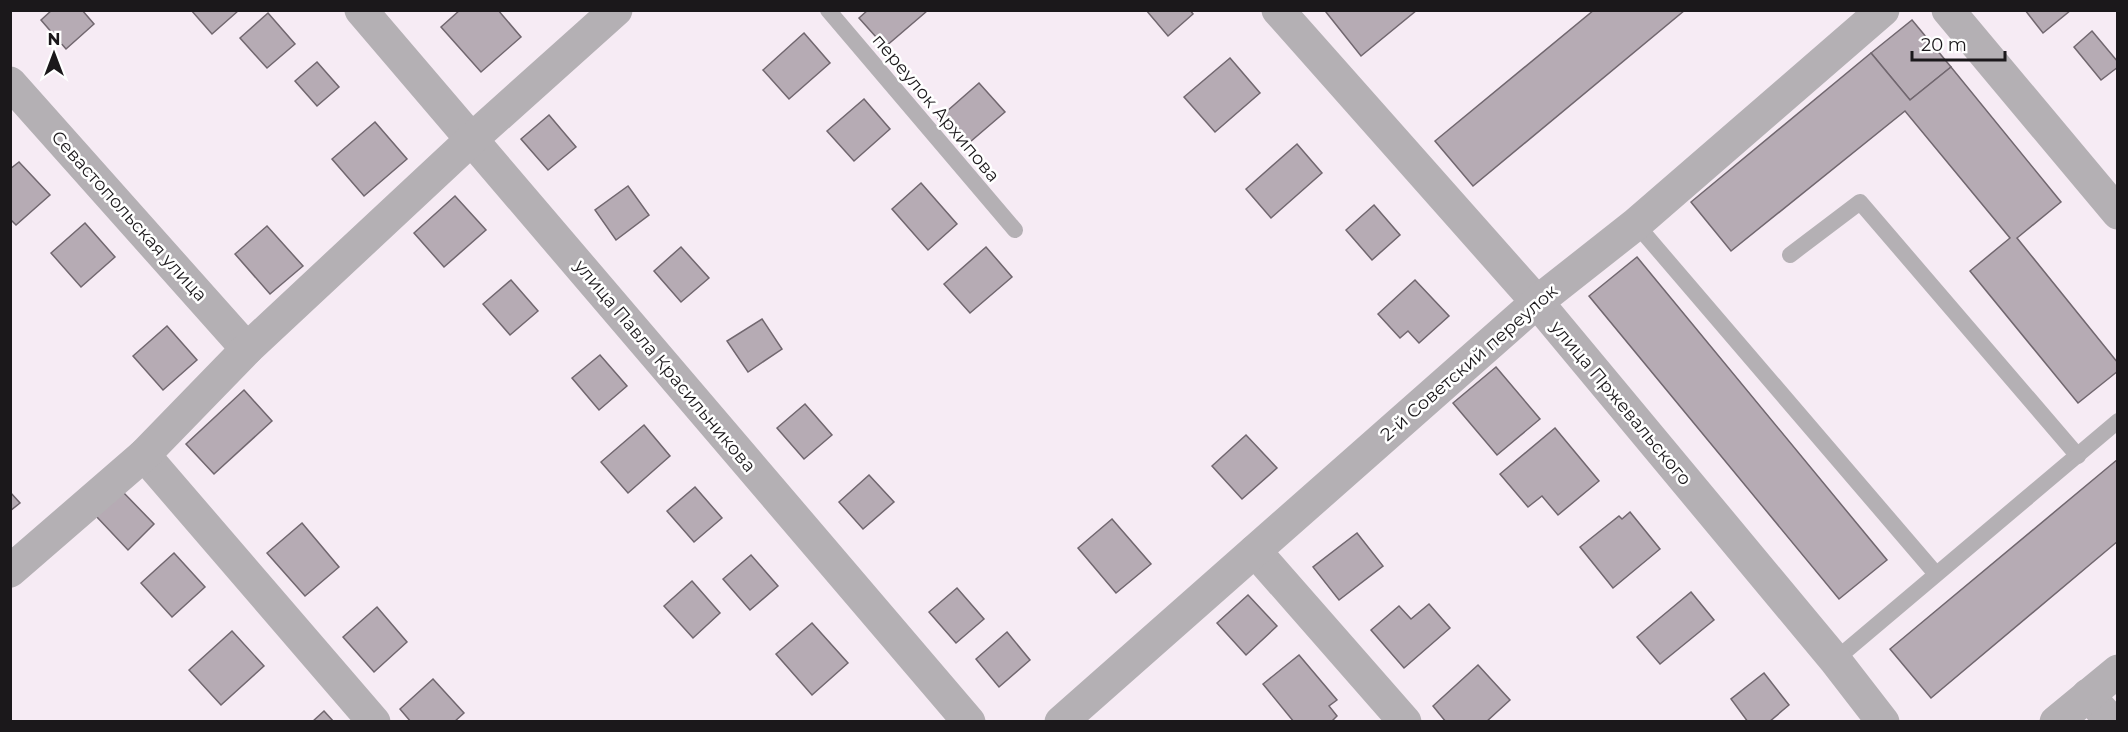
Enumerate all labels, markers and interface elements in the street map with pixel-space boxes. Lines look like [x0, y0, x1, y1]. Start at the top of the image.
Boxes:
north arrow [24, 24, 84, 84]
scale bar [1912, 24, 2005, 62]
text: N [48, 30, 60, 49]
street label: переулок Архипова [868, 30, 1004, 186]
text: 20 m [1921, 34, 1967, 56]
street label: Севастопольская улица [46, 126, 212, 306]
street label: улица Павла Красильникова [569, 255, 760, 477]
street label: 2-й Советский переулок [1376, 280, 1562, 446]
street label: улица Пржевальского [1545, 316, 1696, 490]

